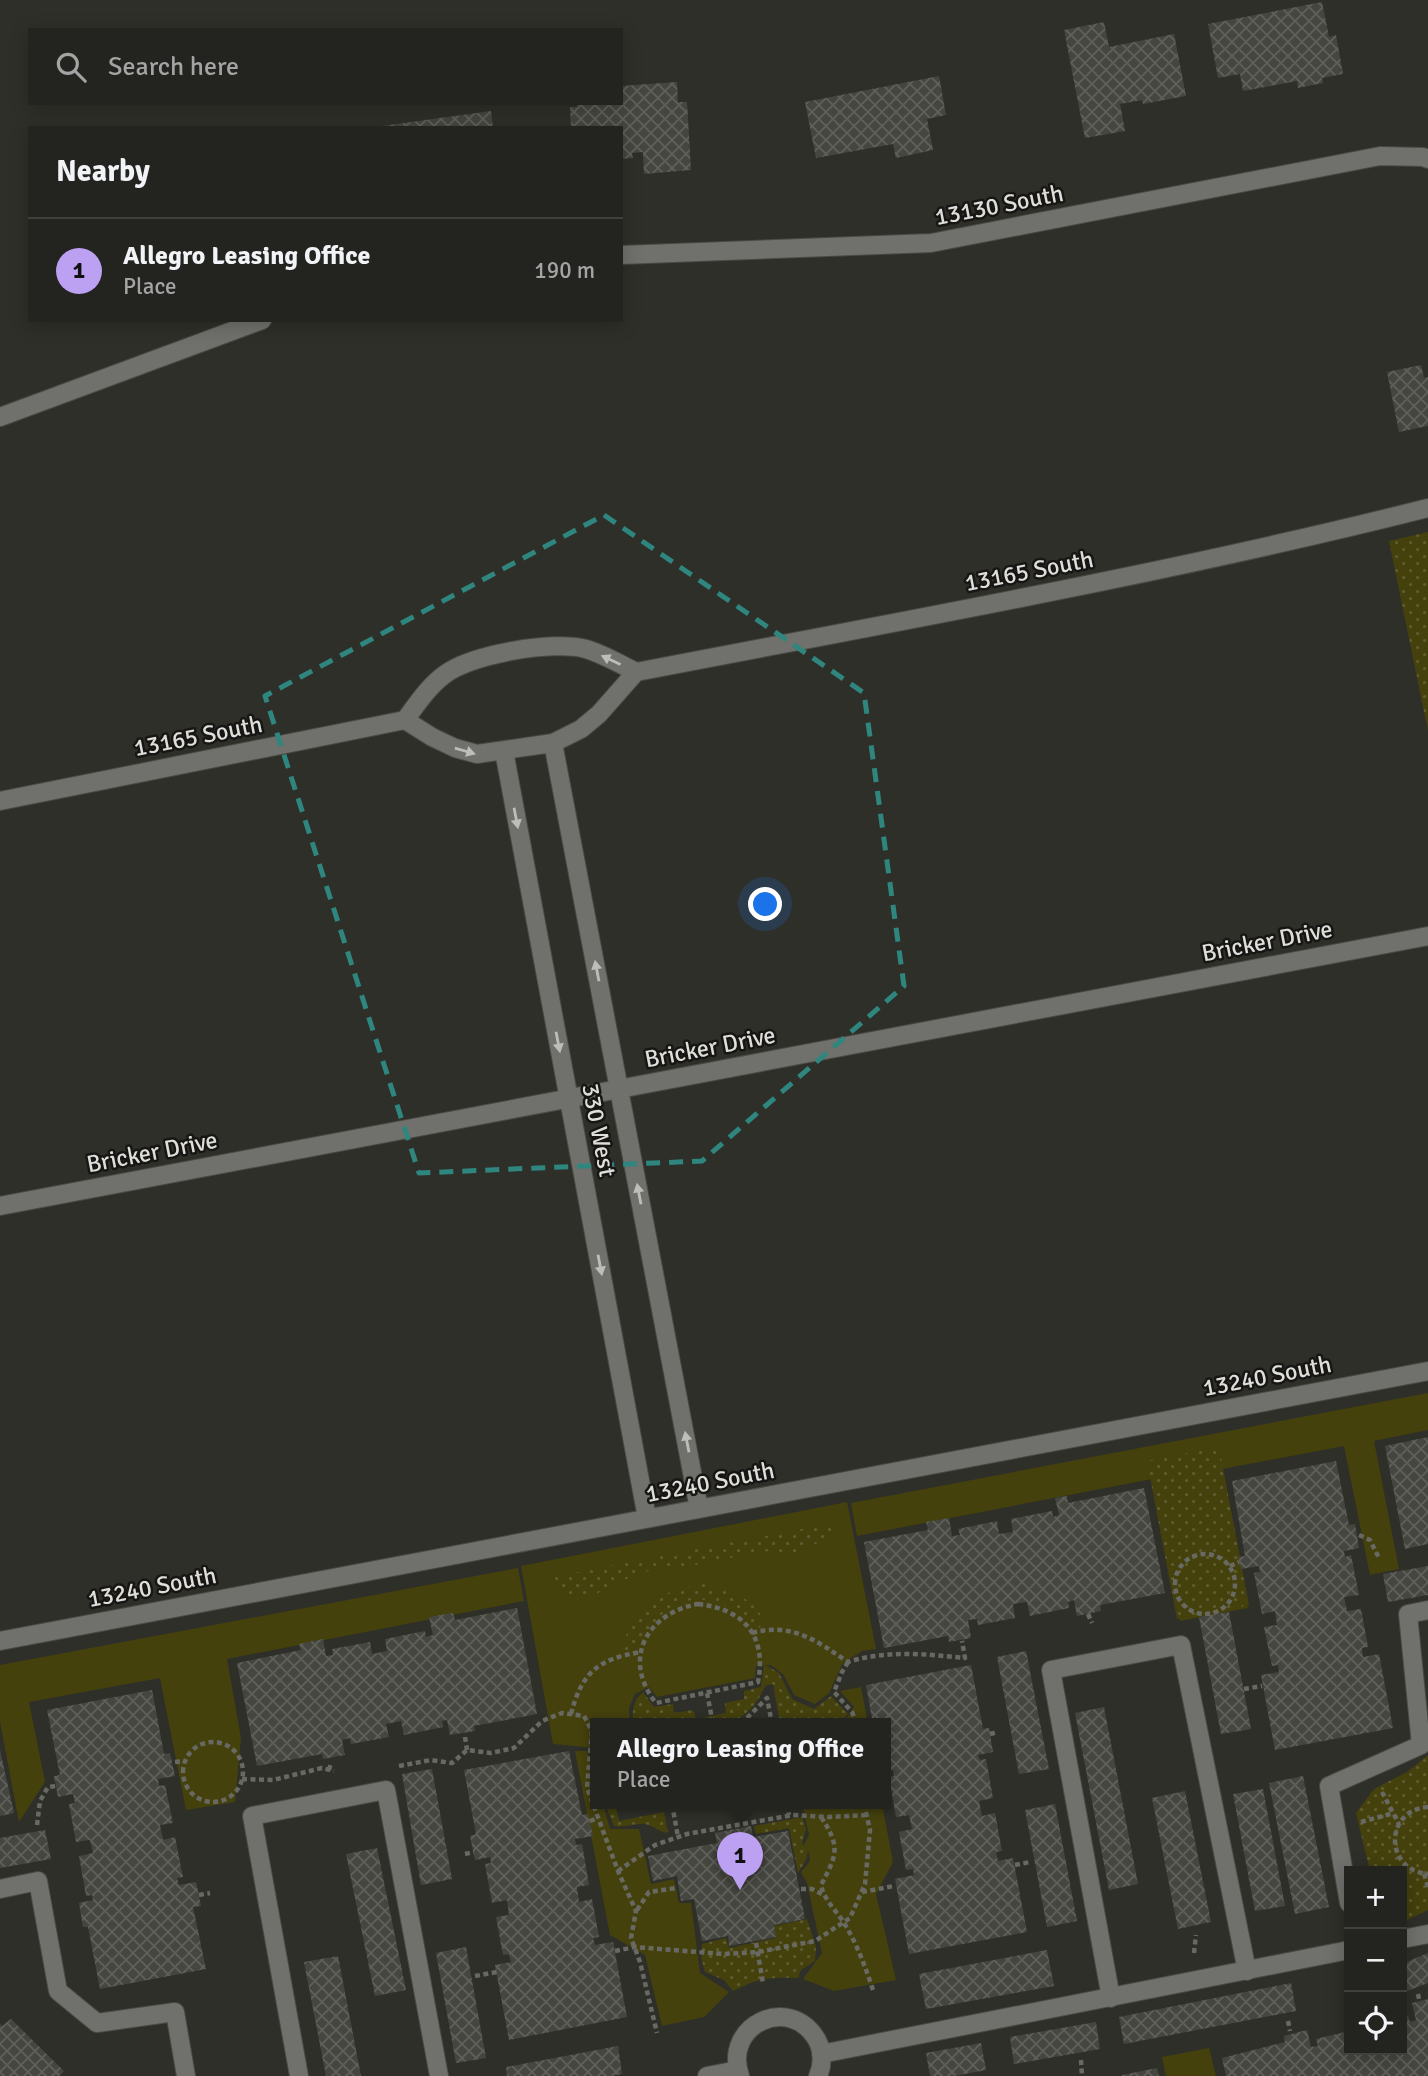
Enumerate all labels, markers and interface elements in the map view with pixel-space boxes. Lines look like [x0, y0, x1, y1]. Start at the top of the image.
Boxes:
search box [28, 28, 623, 105]
icon: search [52, 48, 90, 86]
text: Search here [108, 51, 239, 83]
text: Nearby [56, 153, 150, 190]
street label: 13130 South [932, 178, 1066, 232]
text: Allegro Leasing Office [123, 240, 370, 272]
text: 1 [73, 256, 85, 285]
text: 190 m [534, 256, 595, 285]
text: Place [123, 272, 177, 301]
street label: 13165 South [962, 544, 1096, 598]
one-way arrow [601, 654, 621, 666]
street label: 13165 South [131, 709, 265, 763]
one-way arrow [455, 746, 476, 756]
one-way arrow [511, 807, 522, 829]
your location [748, 887, 782, 921]
street label: Bricker Drive [1199, 914, 1335, 968]
one-way arrow [591, 960, 602, 982]
street label: Bricker Drive [642, 1020, 778, 1074]
one-way arrow [553, 1031, 564, 1053]
street label: 330 West [575, 1081, 623, 1179]
street label: Bricker Drive [84, 1125, 220, 1179]
one-way arrow [634, 1183, 645, 1205]
one-way arrow [594, 1254, 605, 1276]
street label: 13240 South [1200, 1349, 1334, 1403]
one-way arrow [681, 1431, 692, 1453]
street label: 13240 South [643, 1455, 777, 1509]
street label: 13240 South [85, 1560, 219, 1614]
popup [590, 1718, 891, 1809]
text: Allegro Leasing Office [617, 1733, 864, 1765]
text: Place [617, 1765, 670, 1794]
pin: 1 [717, 1832, 763, 1890]
map controls [1344, 1866, 1407, 2055]
button: + [1344, 1866, 1407, 1929]
button: − [1344, 1929, 1407, 1992]
button: locate [1344, 1992, 1407, 2055]

